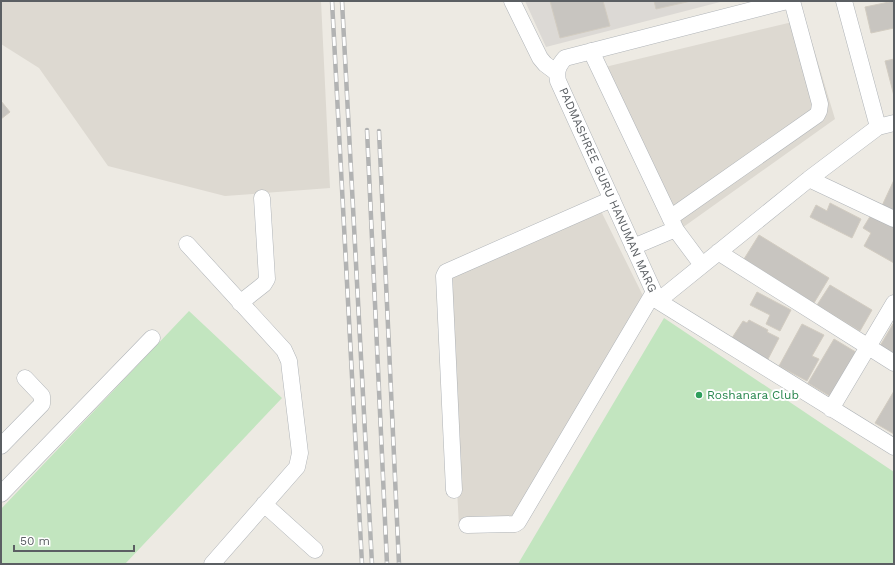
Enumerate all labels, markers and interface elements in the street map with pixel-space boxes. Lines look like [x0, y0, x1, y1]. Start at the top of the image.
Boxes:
street label: PADMASHREE GURU HANUMAN MARG [556, 85, 660, 295]
place label: Roshanara Club [707, 388, 799, 402]
marker: Roshanara Club [694, 390, 704, 400]
scale bar [14, 527, 134, 553]
text: 50 m [20, 534, 50, 548]

